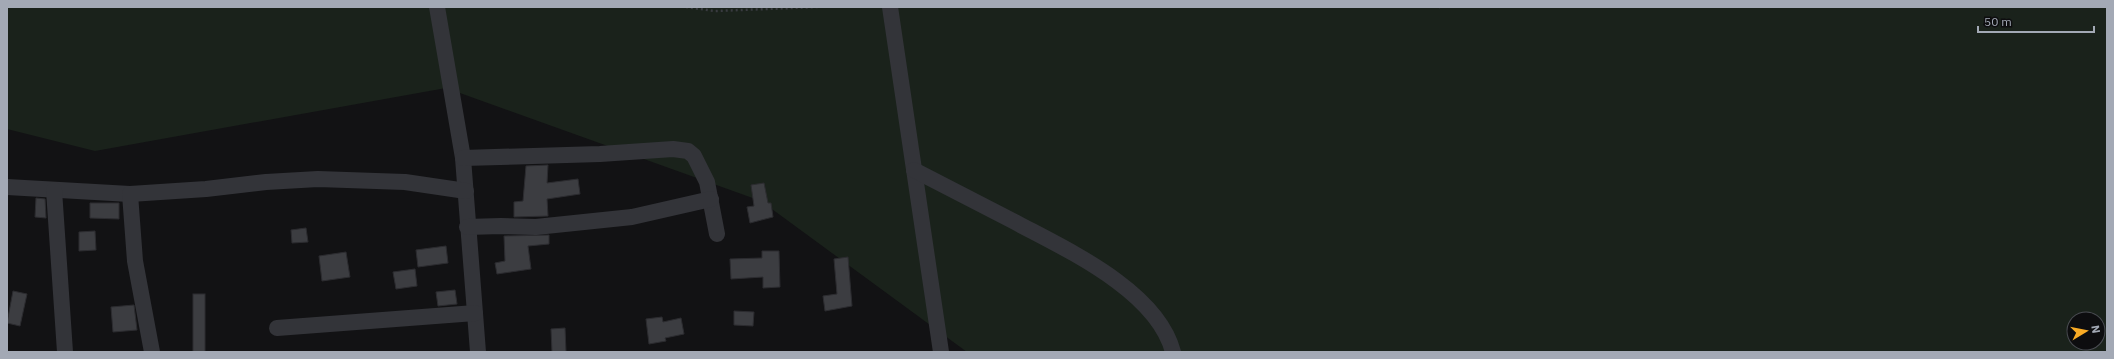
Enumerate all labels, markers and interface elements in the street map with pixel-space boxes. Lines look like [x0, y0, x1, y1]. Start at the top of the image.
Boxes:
scale bar [1978, 8, 2094, 34]
text: 50 m [1984, 14, 2012, 29]
north arrow [2066, 311, 2106, 351]
text: N [2088, 324, 2103, 334]

